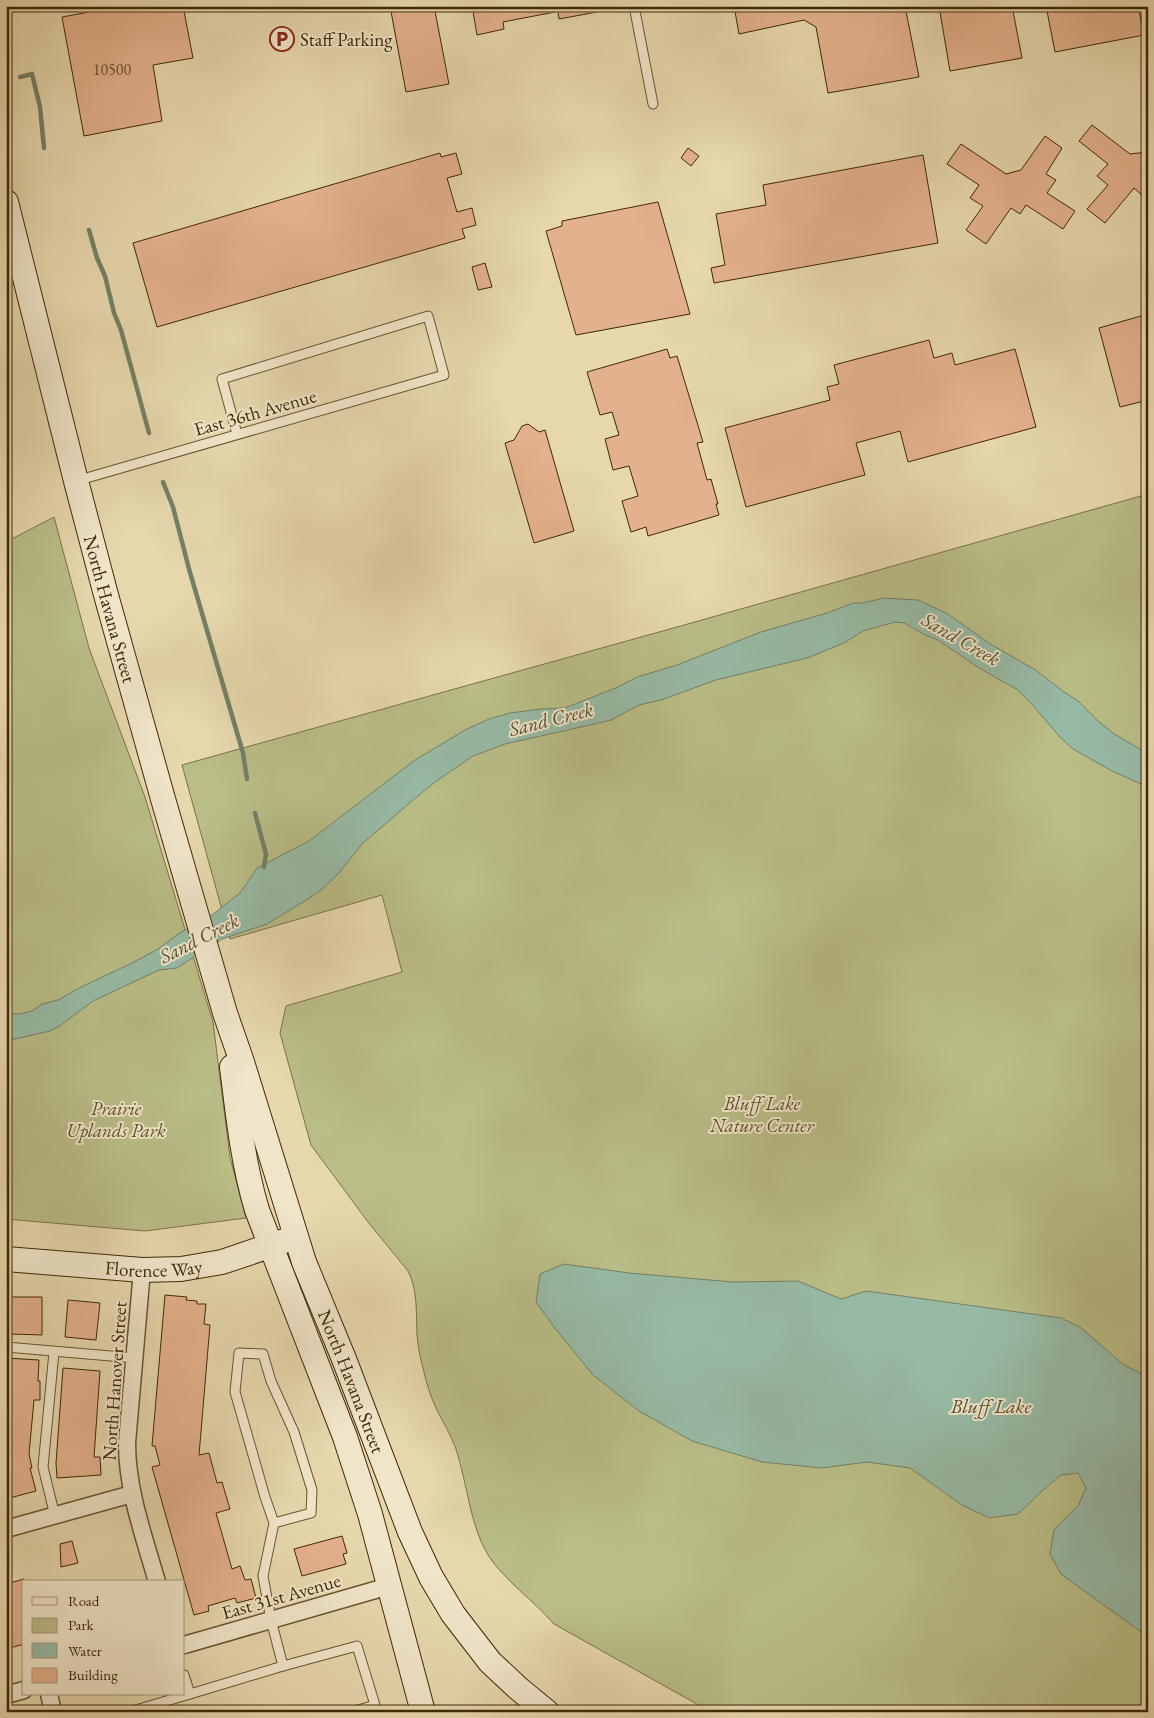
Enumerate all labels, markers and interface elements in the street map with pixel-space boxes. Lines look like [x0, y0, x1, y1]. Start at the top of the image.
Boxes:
parking icon: Staff Parking [269, 26, 295, 52]
place label: Staff Parking [300, 27, 393, 52]
house number: 10500 [93, 59, 132, 80]
street label: East 36th Avenue [191, 383, 319, 442]
street label: North Havana Street [78, 532, 142, 686]
water label: Sand Creek [916, 606, 1005, 672]
water label: Sand Creek [505, 696, 596, 742]
water label: Sand Creek [154, 907, 243, 970]
park label: Bluff Lake Nature Center [709, 1091, 815, 1138]
park label: Prairie Uplands Park [66, 1096, 166, 1143]
street label: Florence Way [104, 1253, 205, 1283]
street label: North Hanover Street [96, 1301, 133, 1462]
street label: North Havana Street [312, 1306, 391, 1457]
water label: Bluff Lake [950, 1393, 1031, 1419]
street label: East 31st Avenue [219, 1568, 343, 1625]
legend [22, 1580, 185, 1696]
text: Road [68, 1591, 100, 1610]
text: Park [68, 1615, 95, 1634]
text: Water [68, 1641, 102, 1660]
text: Building [68, 1665, 118, 1684]

